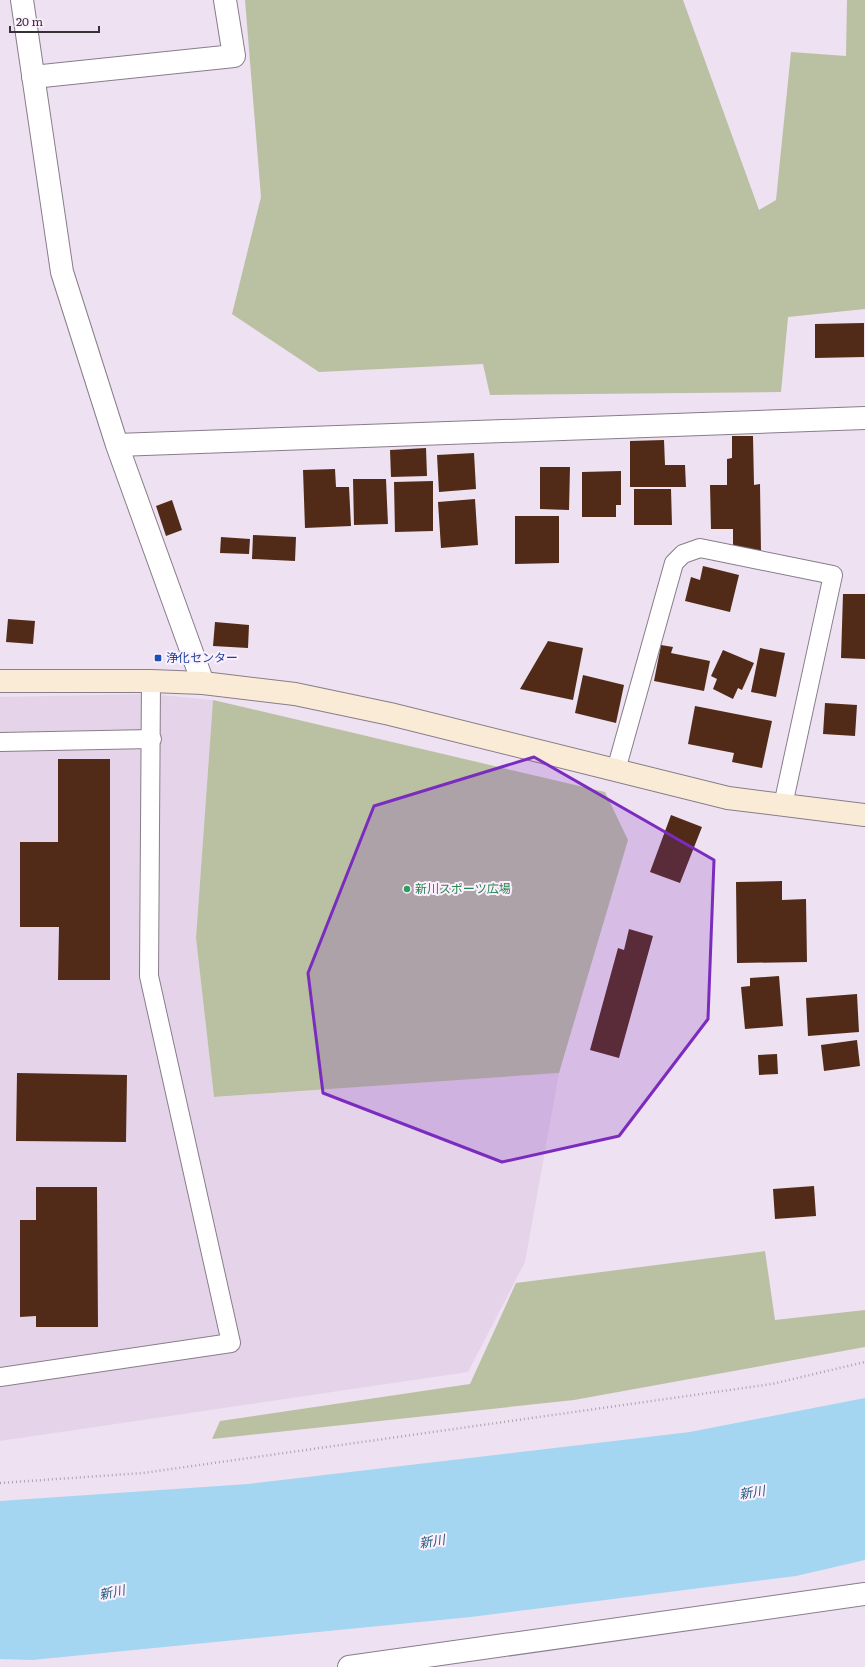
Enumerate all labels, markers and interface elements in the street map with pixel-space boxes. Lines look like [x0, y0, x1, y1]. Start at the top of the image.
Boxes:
scale bar [10, 8, 99, 34]
text: 20 m [16, 12, 43, 30]
place label: 浄化センター [166, 648, 238, 666]
marker: 浄化センター [153, 653, 163, 663]
place label: 新川スポーツ広場 [415, 879, 511, 897]
marker: 新川スポーツ広場 [402, 884, 412, 894]
water label: 新川 [738, 1480, 768, 1503]
water label: 新川 [418, 1529, 448, 1552]
water label: 新川 [97, 1579, 129, 1604]

